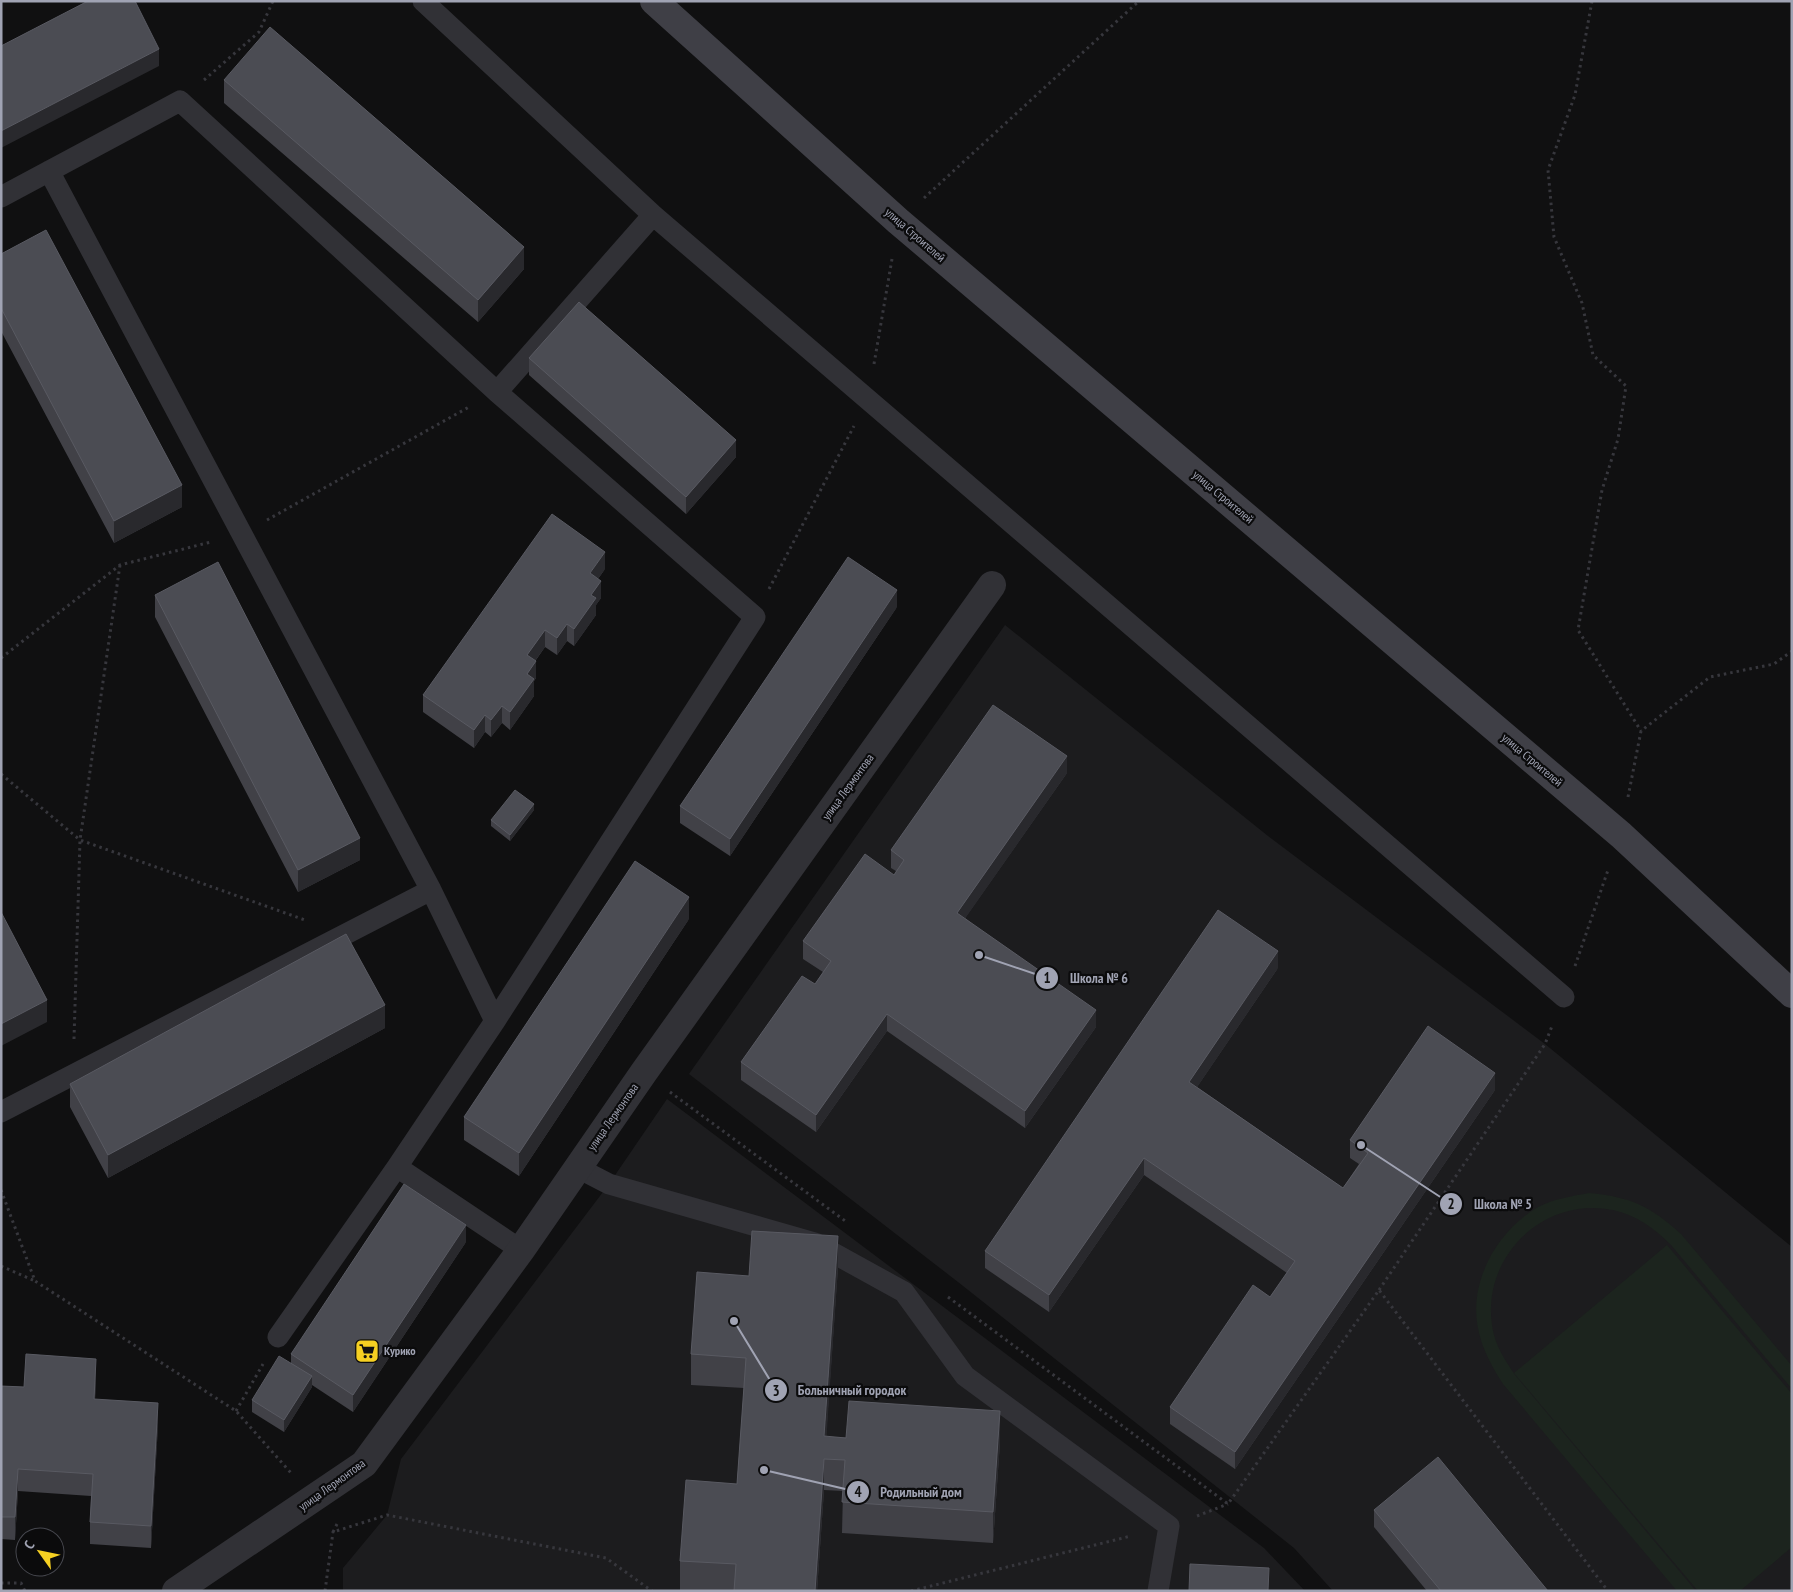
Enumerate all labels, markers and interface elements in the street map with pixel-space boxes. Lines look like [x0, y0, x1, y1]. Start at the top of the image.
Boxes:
street label: улица Строителей [882, 204, 949, 265]
street label: улица Строителей [1190, 467, 1257, 527]
street label: улица Строителей [1499, 730, 1566, 790]
street label: улица Лермонтова [818, 750, 877, 823]
callout: Школа № 6 [1035, 964, 1138, 993]
text: 1 [1043, 968, 1051, 987]
text: Школа № 6 [1070, 969, 1128, 987]
street label: улица Лермонтова [584, 1080, 641, 1153]
callout: Школа № 5 [1439, 1189, 1542, 1218]
text: 2 [1447, 1194, 1455, 1213]
text: Школа № 5 [1474, 1195, 1532, 1213]
supermarket icon: Курико [354, 1338, 380, 1364]
place label: Курико [384, 1343, 416, 1358]
callout: Больничный городок [763, 1376, 917, 1405]
text: 3 [772, 1381, 780, 1400]
text: Больничный городок [798, 1381, 906, 1399]
street label: улица Лермонтова [296, 1455, 368, 1514]
callout: Родильный дом [845, 1478, 972, 1507]
text: 4 [854, 1482, 862, 1501]
text: Родильный дом [880, 1483, 962, 1501]
north arrow [15, 1527, 65, 1577]
text: С [20, 1537, 39, 1553]

